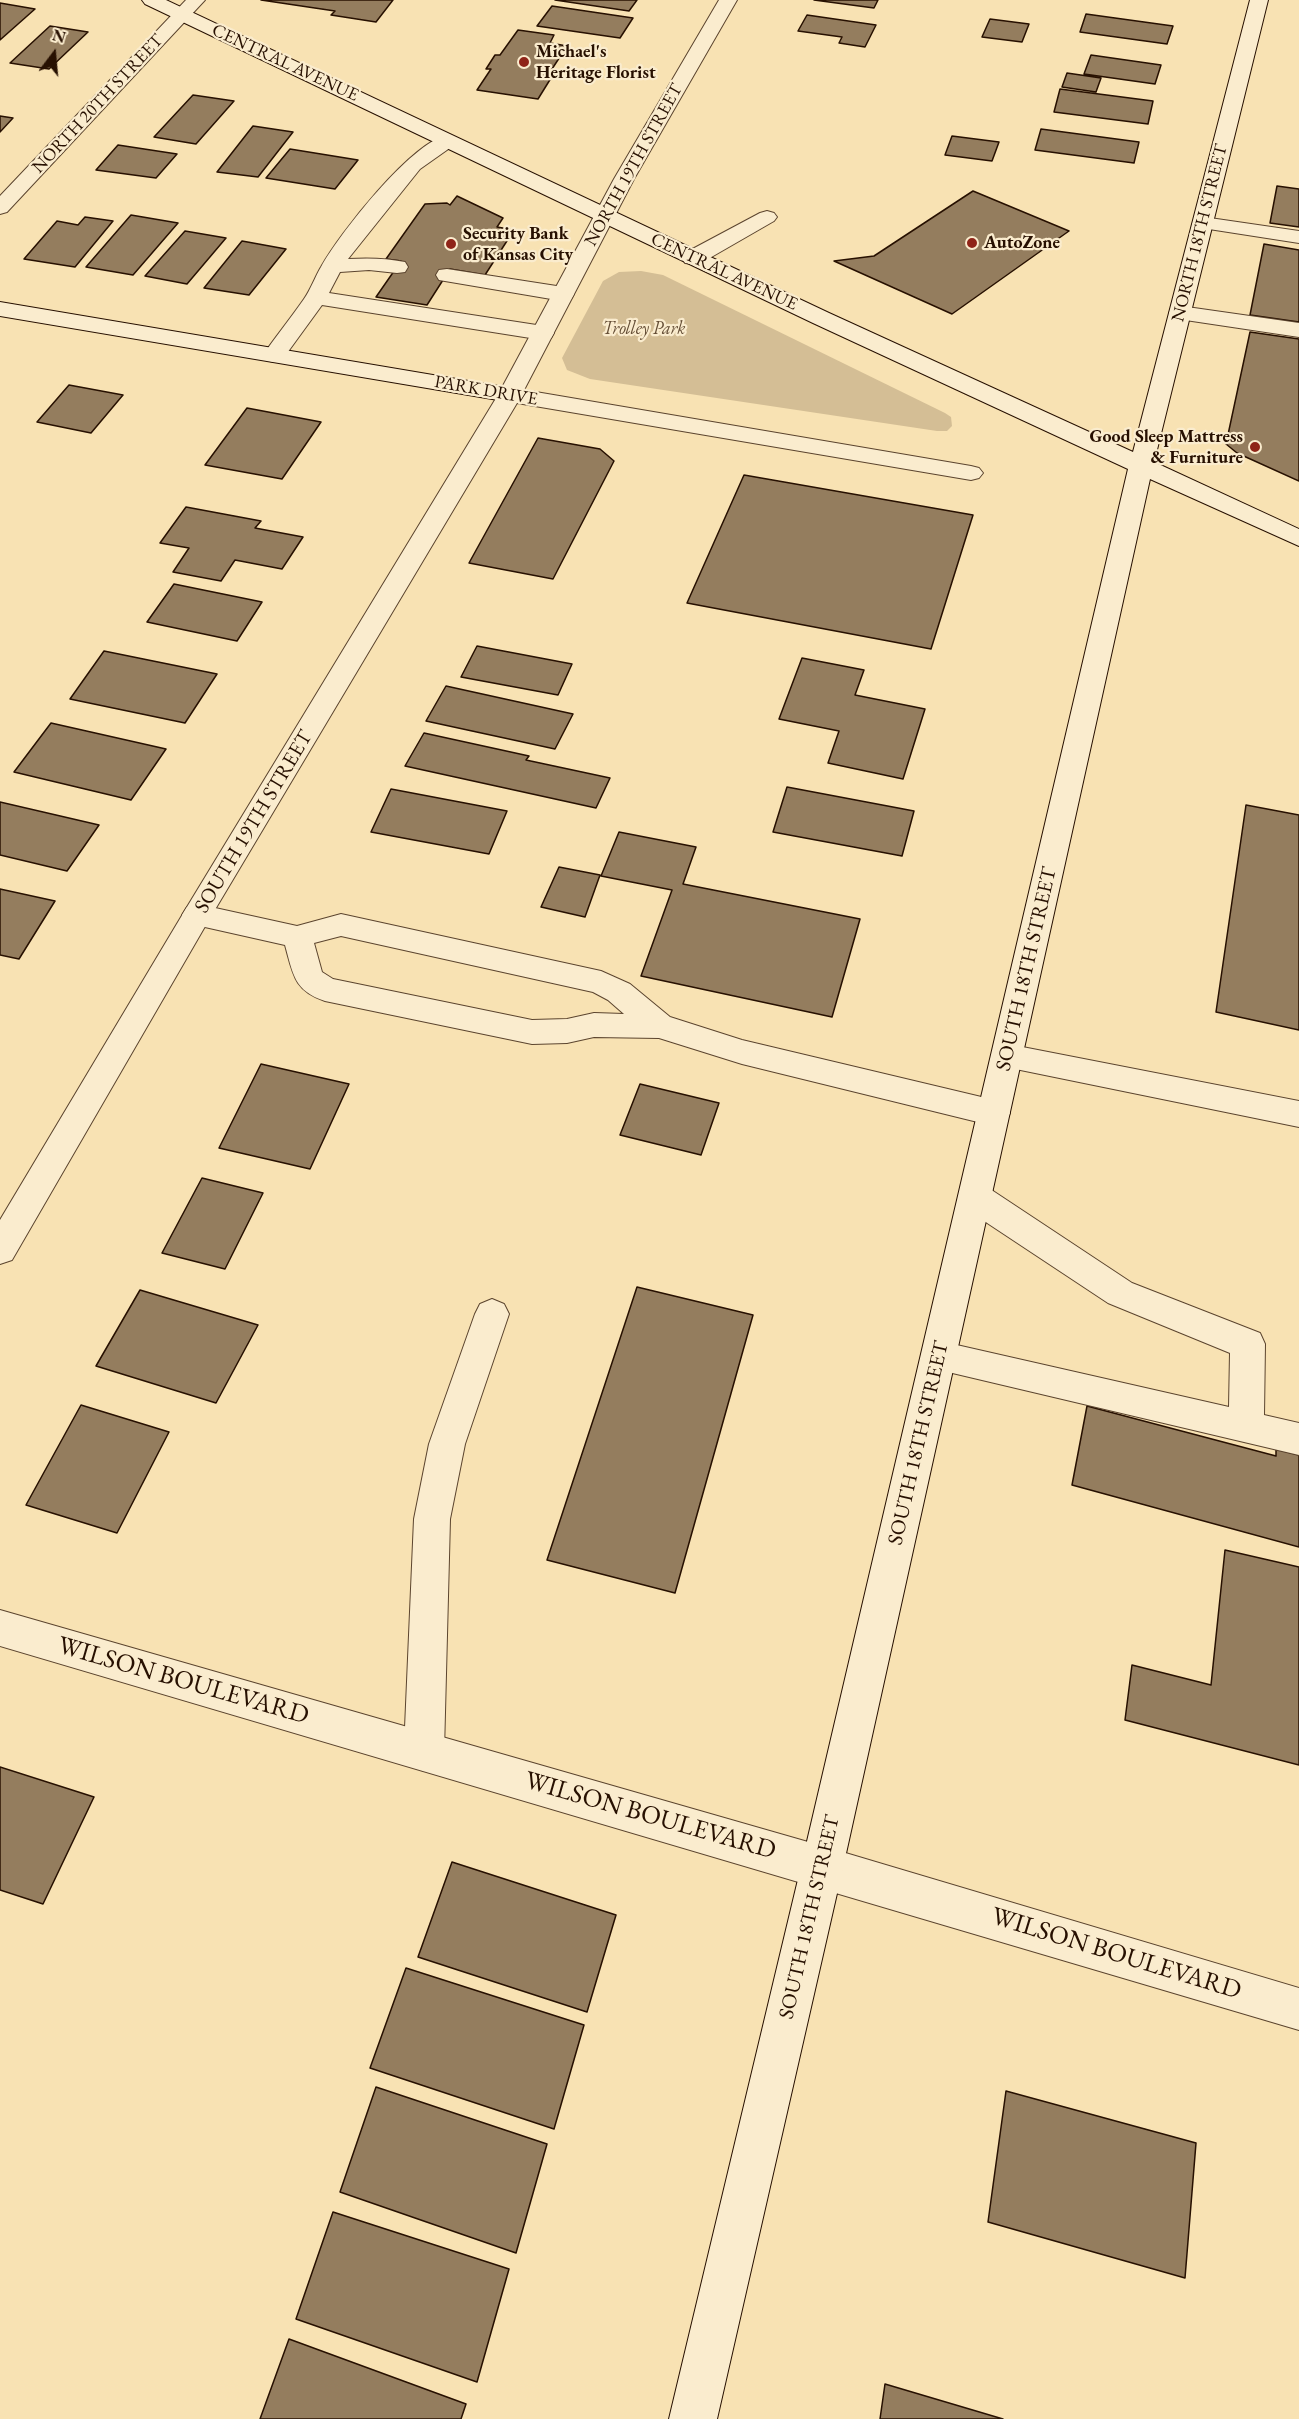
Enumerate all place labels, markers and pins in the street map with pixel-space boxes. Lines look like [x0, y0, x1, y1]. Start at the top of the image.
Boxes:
place label: Michael's Heritage Florist [536, 41, 656, 84]
marker: Michael's Heritage Florist [517, 55, 531, 69]
place label: Security Bank of Kansas City [463, 223, 573, 266]
place label: AutoZone [984, 232, 1060, 254]
marker: AutoZone [965, 236, 979, 250]
marker: Security Bank of Kansas City [444, 237, 458, 251]
place label: Good Sleep Mattress & Furniture [1090, 426, 1243, 468]
marker: Good Sleep Mattress & Furniture [1248, 440, 1262, 454]

